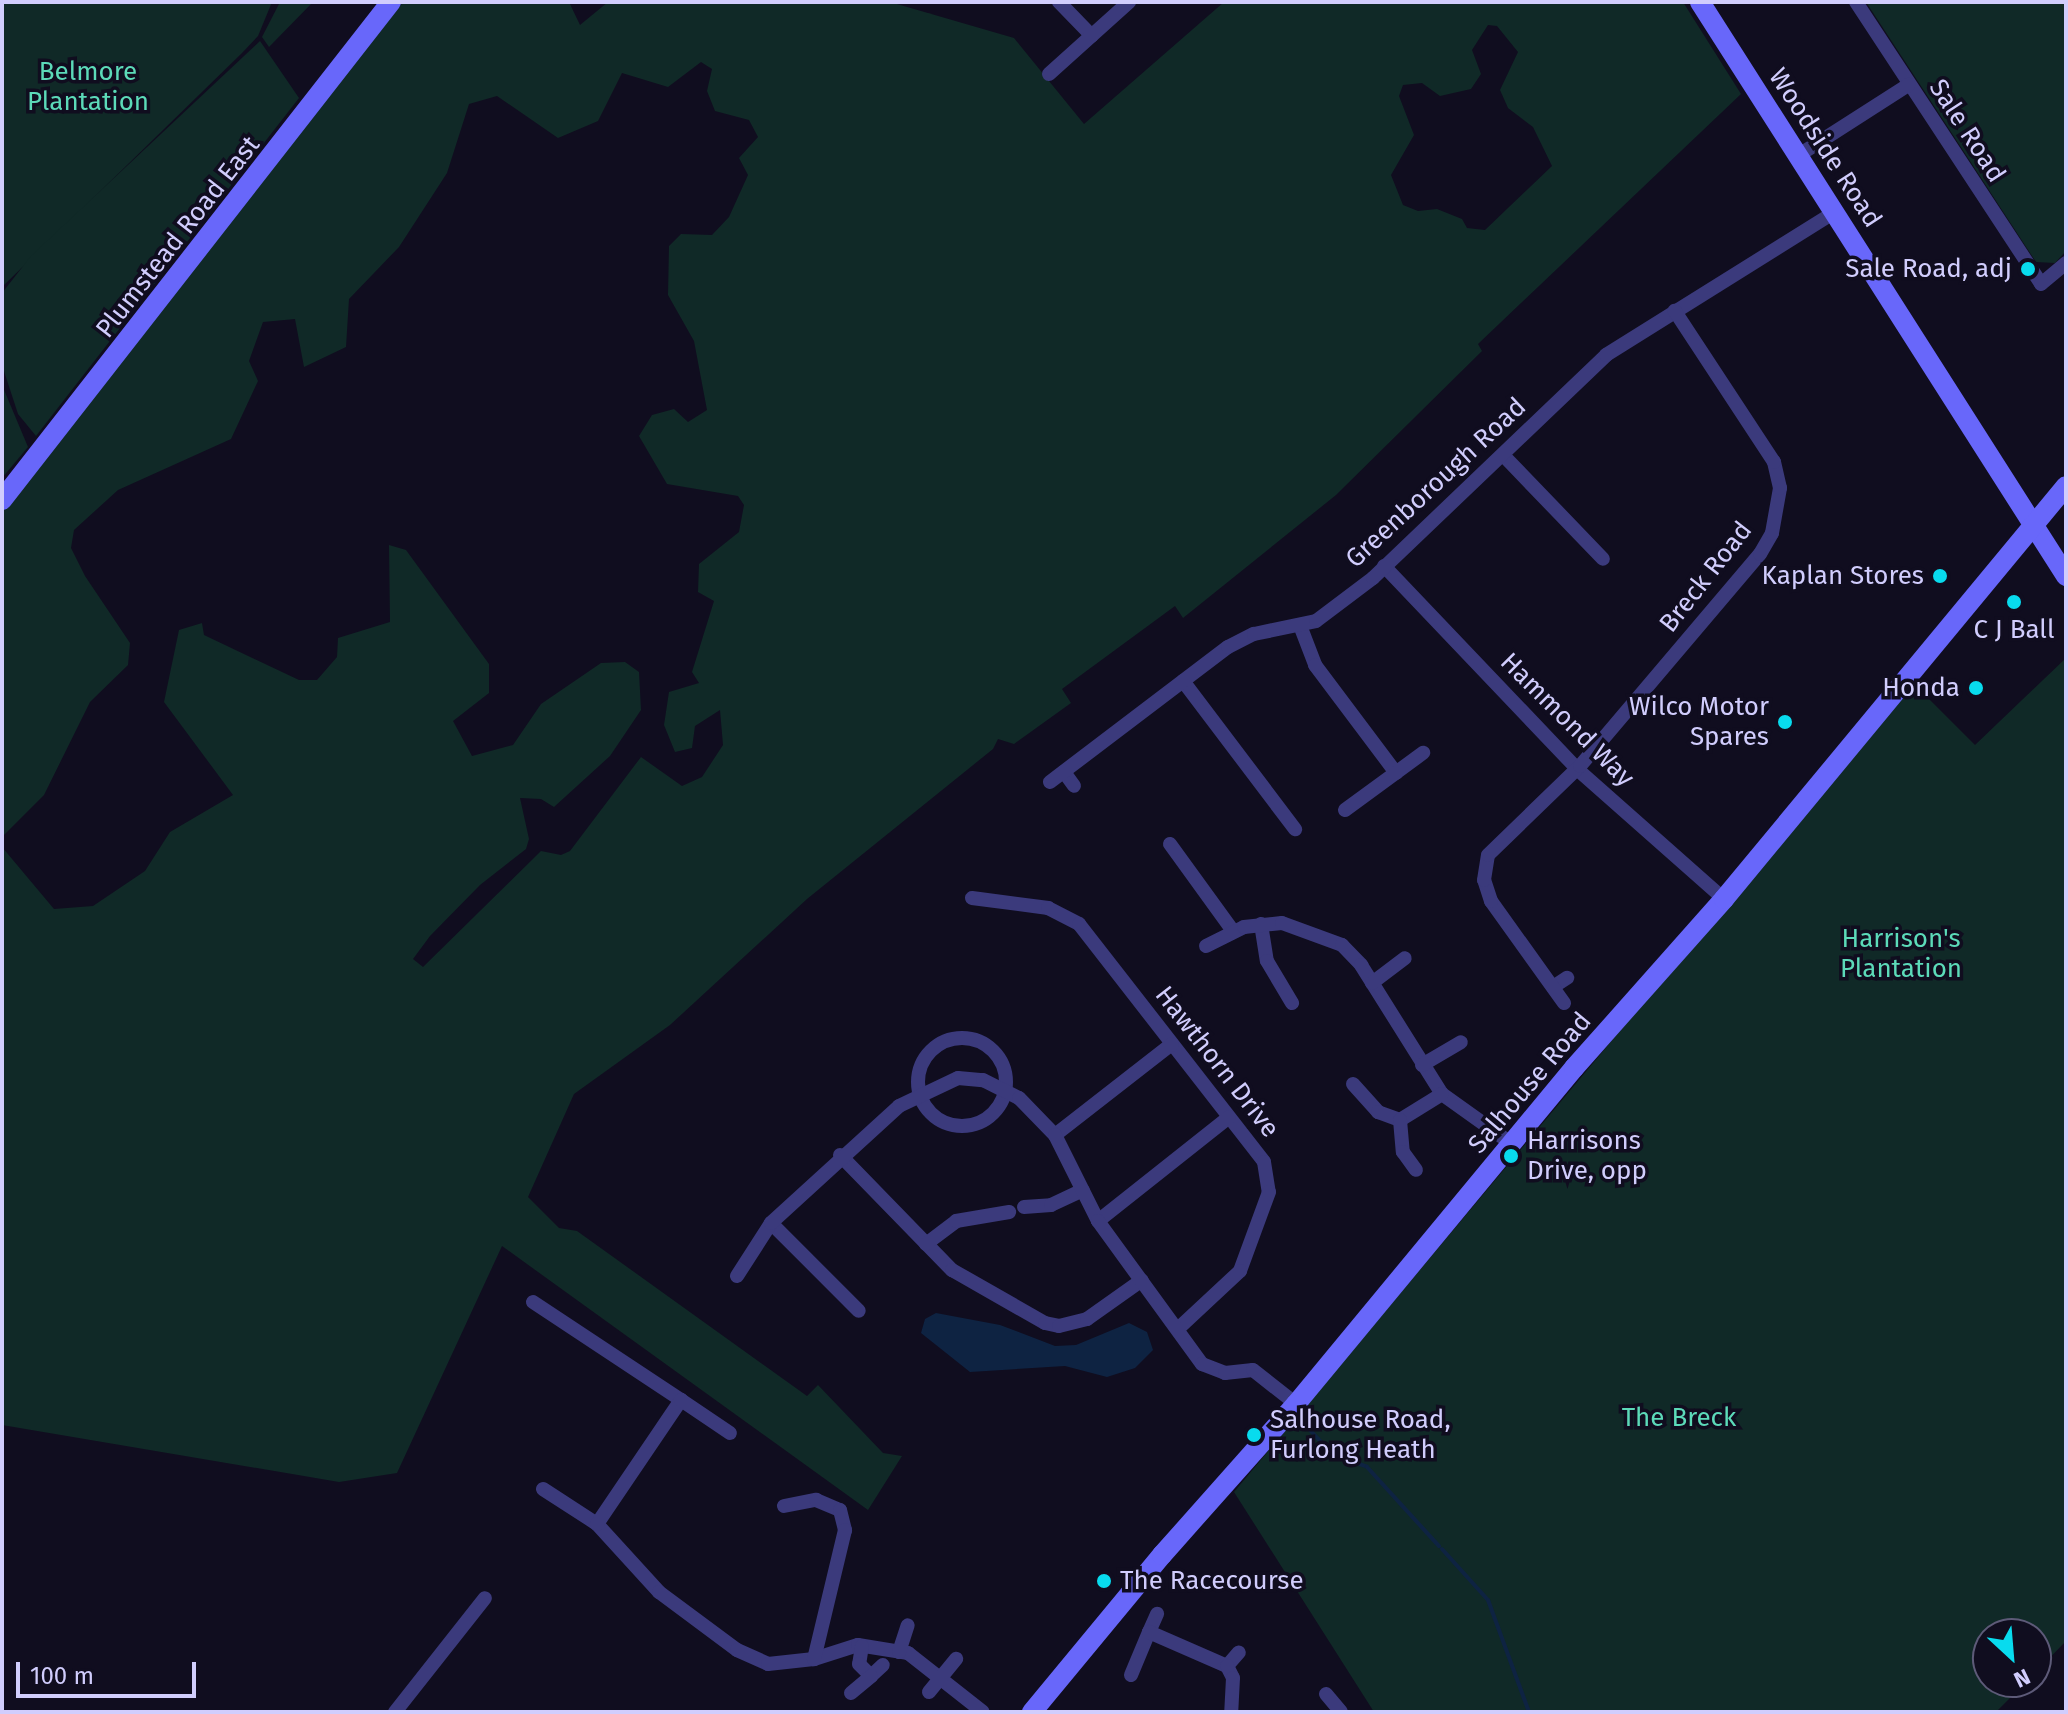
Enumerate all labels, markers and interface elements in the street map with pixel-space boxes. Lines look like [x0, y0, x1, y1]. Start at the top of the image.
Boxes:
park label: Belmore Plantation [27, 56, 149, 118]
street label: Woodside Road [1762, 63, 1888, 233]
street label: Sale Road [1922, 74, 2012, 188]
street label: Plumstead Road East [90, 130, 266, 344]
place label: Sale Road, adj [1845, 253, 2012, 285]
marker: Sale Road, adj [2019, 260, 2037, 278]
street label: Greenborough Road [1339, 391, 1533, 575]
street label: Breck Road [1653, 515, 1759, 639]
place label: Kaplan Stores [1762, 560, 1924, 592]
marker: Kaplan Stores [1931, 567, 1949, 585]
marker: C J Ball [2005, 593, 2023, 611]
place label: C J Ball [1973, 614, 2055, 646]
street label: Hammond Way [1494, 647, 1640, 793]
place label: Honda [1882, 672, 1960, 704]
marker: Honda [1967, 679, 1985, 697]
place label: Wilco Motor Spares [1629, 691, 1769, 752]
marker: Wilco Motor Spares [1776, 713, 1794, 731]
park label: Harrison's Plantation [1840, 923, 1962, 984]
street label: Hawthorn Drive [1148, 980, 1286, 1144]
street label: Salhouse Road [1462, 1006, 1598, 1160]
place label: Harrisons Drive, opp [1527, 1125, 1647, 1186]
marker: Harrisons Drive, opp [1502, 1147, 1520, 1165]
park label: The Breck [1622, 1402, 1736, 1434]
place label: Salhouse Road, Furlong Heath [1270, 1404, 1451, 1466]
marker: Salhouse Road, Furlong Heath [1245, 1426, 1263, 1444]
place label: The Racecourse [1120, 1565, 1304, 1597]
marker: The Racecourse [1095, 1572, 1113, 1590]
north arrow [1972, 1618, 2052, 1698]
scale bar [20, 1646, 200, 1696]
text: 100 m [30, 1662, 94, 1690]
text: N [2009, 1663, 2034, 1694]

